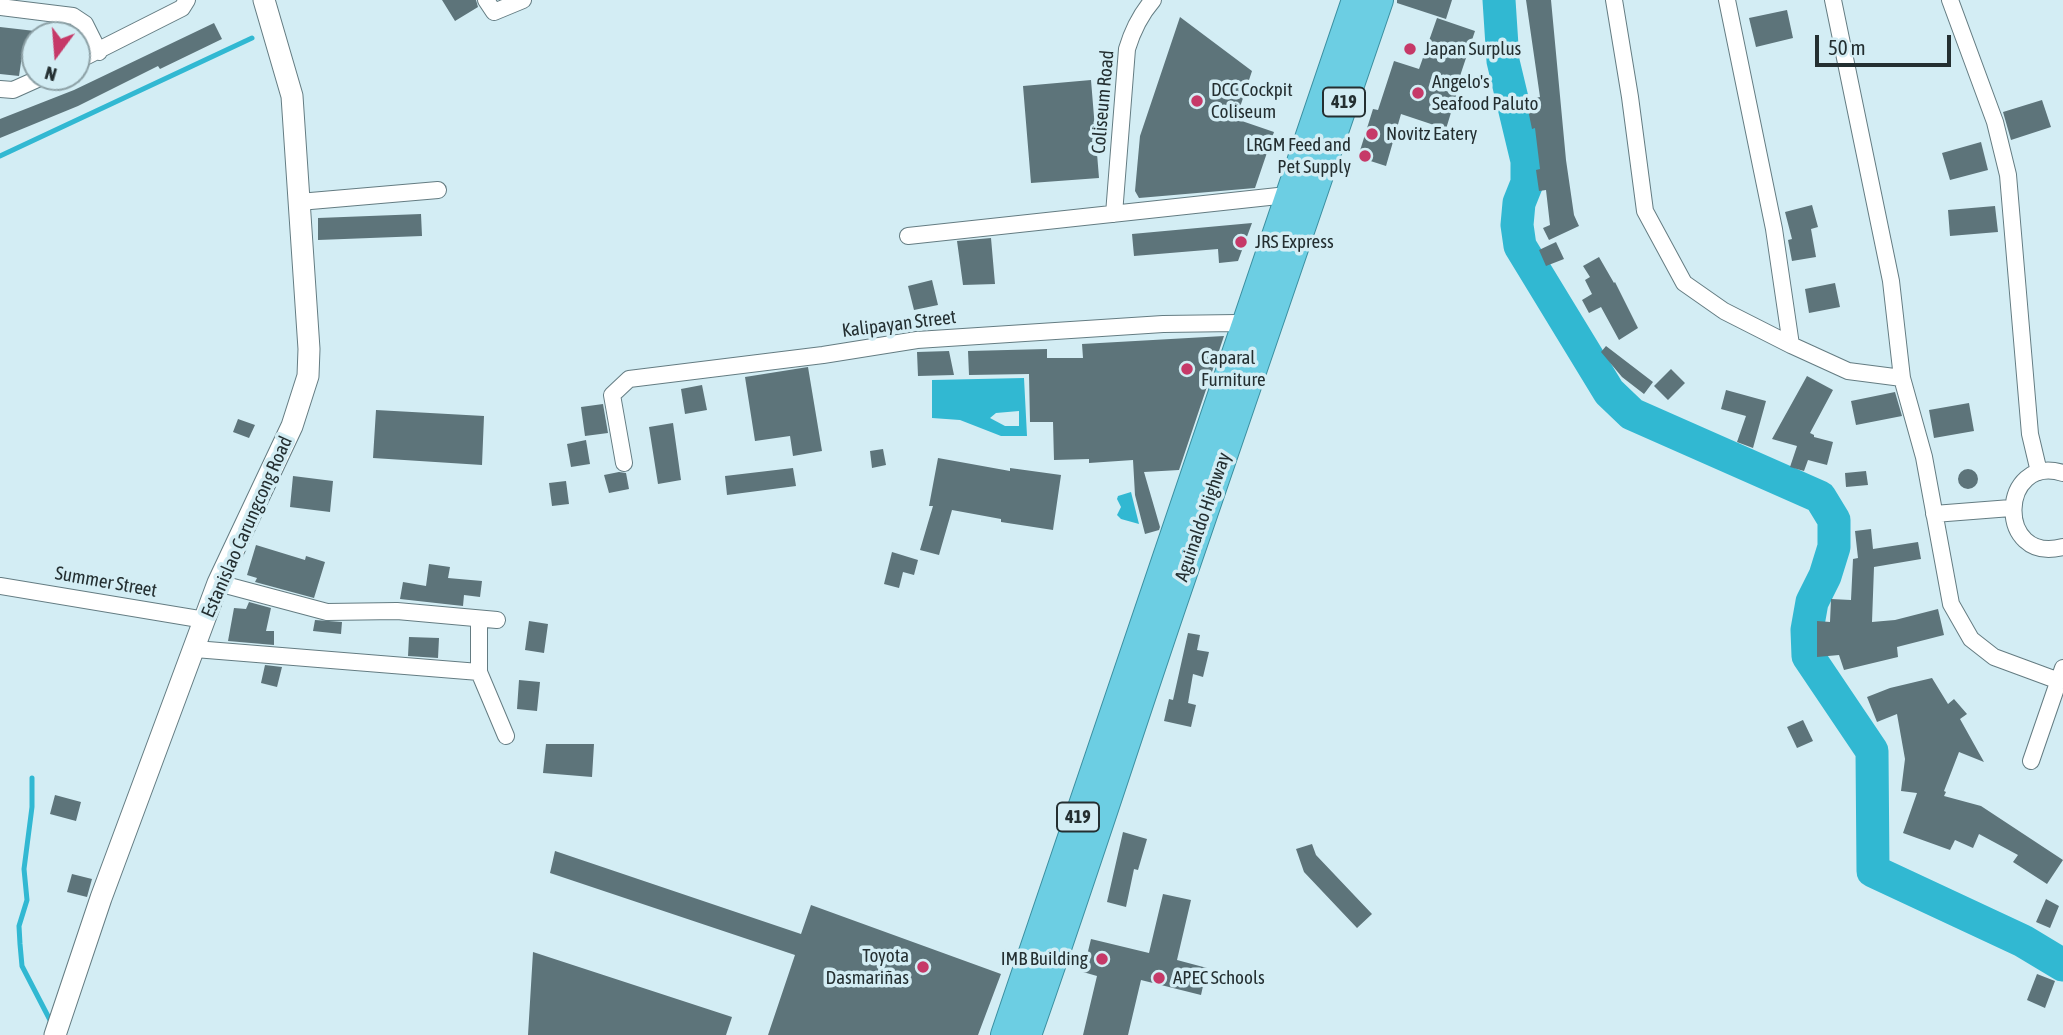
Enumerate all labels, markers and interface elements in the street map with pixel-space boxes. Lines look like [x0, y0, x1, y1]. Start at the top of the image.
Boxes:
north arrow [21, 21, 91, 91]
scale bar [1818, 21, 1954, 65]
text: 50 m [1828, 35, 1866, 59]
place label: Japan Surplus [1424, 38, 1521, 60]
marker: Japan Surplus [1402, 41, 1418, 57]
street label: Coliseum Road [1087, 49, 1119, 155]
text: N [42, 62, 59, 86]
place label: Angelo's Seafood Paluto [1432, 71, 1538, 115]
place label: DCC Cockpit Coliseum [1211, 79, 1293, 123]
marker: Angelo's Seafood Paluto [1410, 85, 1426, 101]
road number: 419 [1323, 88, 1365, 116]
marker: DCC Cockpit Coliseum [1189, 93, 1205, 109]
place label: Novitz Eatery [1386, 123, 1477, 145]
marker: Novitz Eatery [1364, 126, 1380, 142]
place label: LRGM Feed and Pet Supply [1246, 134, 1351, 178]
marker: LRGM Feed and Pet Supply [1357, 148, 1373, 164]
place label: JRS Express [1255, 231, 1334, 253]
marker: JRS Express [1233, 234, 1249, 250]
street label: Kalipayan Street [841, 306, 957, 342]
place label: Caparal Furniture [1201, 347, 1266, 391]
marker: Caparal Furniture [1179, 361, 1195, 377]
street label: Estanislao Carungcong Road [197, 433, 297, 621]
street label: Aguinaldo Highway [1170, 449, 1236, 585]
street label: Summer Street [53, 562, 159, 602]
road number: 419 [1057, 802, 1099, 832]
place label: Toyota Dasmariñas [826, 945, 909, 989]
place label: IMB Building [1001, 948, 1088, 970]
marker: IMB Building [1094, 951, 1110, 967]
marker: Toyota Dasmariñas [915, 959, 931, 975]
place label: APEC Schools [1173, 967, 1265, 989]
marker: APEC Schools [1151, 970, 1167, 986]

